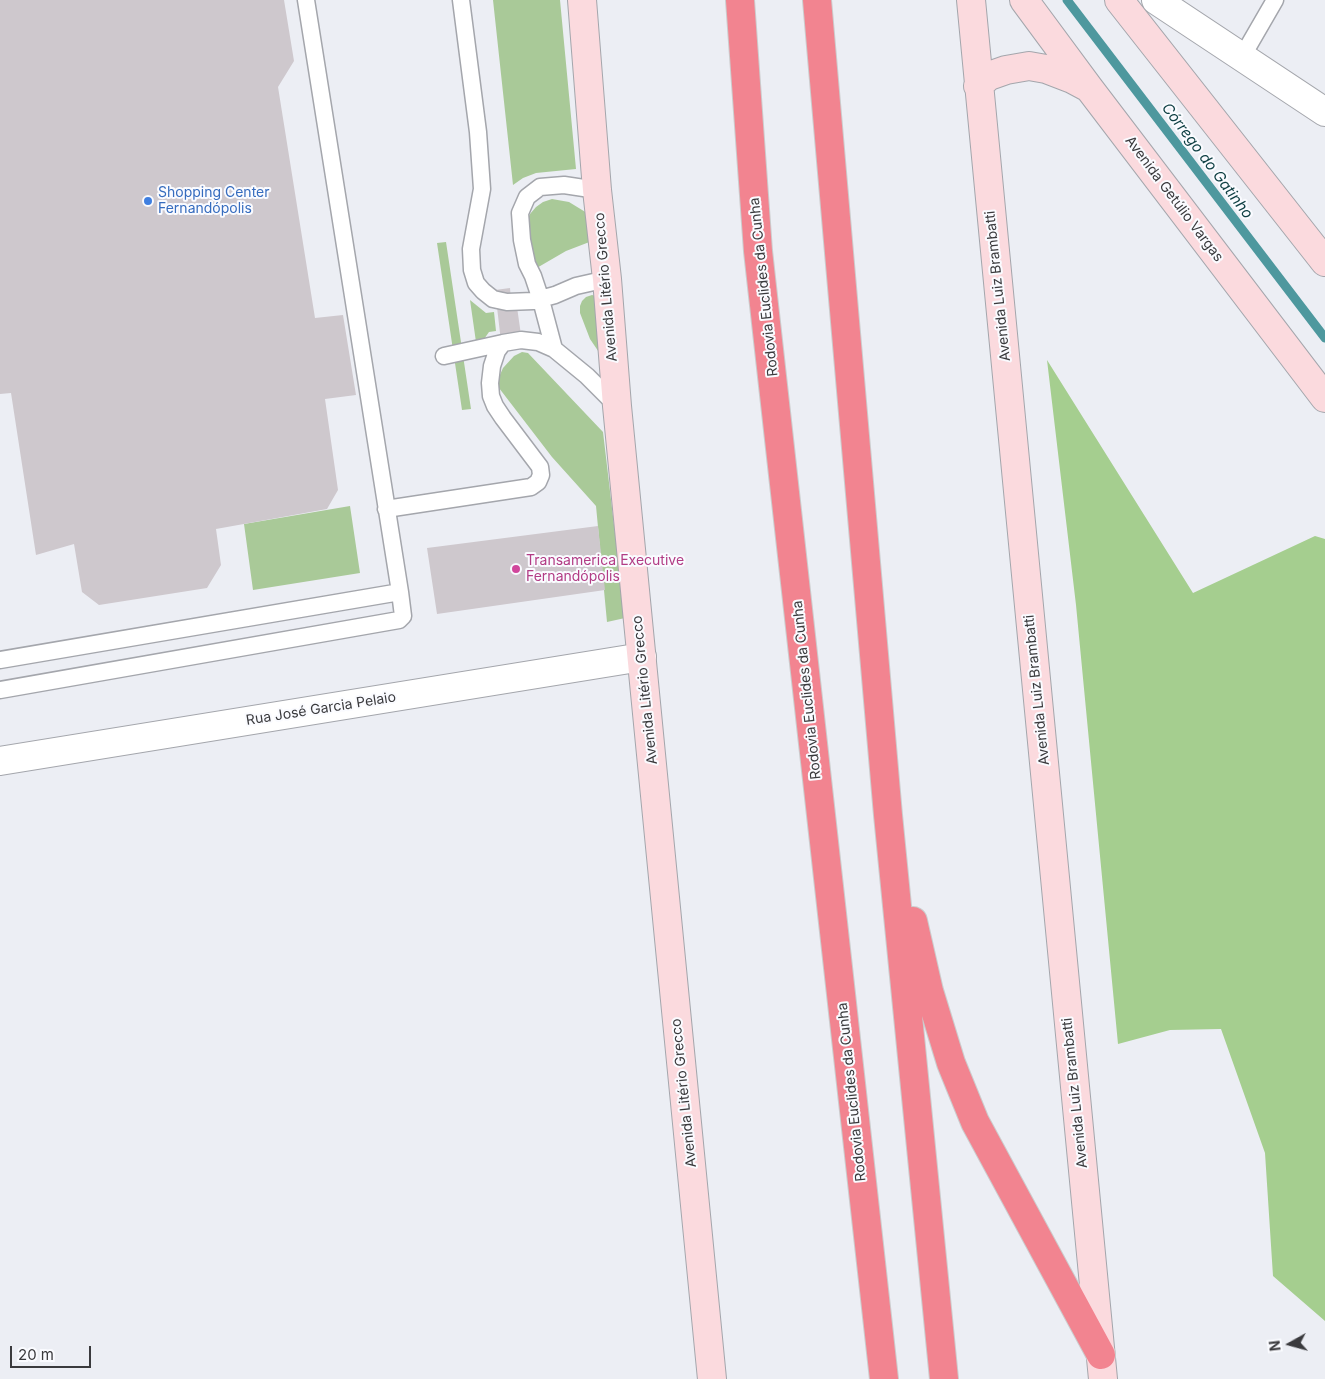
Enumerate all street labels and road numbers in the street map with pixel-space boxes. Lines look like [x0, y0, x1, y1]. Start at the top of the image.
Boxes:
street label: Avenida Getúlio Vargas [1121, 133, 1227, 265]
street label: Rodovia Euclides da Cunha [746, 197, 782, 377]
street label: Avenida Luiz Brambatti [982, 210, 1014, 362]
street label: Avenida Litério Grecco [591, 212, 621, 362]
street label: Rodovia Euclides da Cunha [789, 600, 825, 780]
street label: Avenida Luiz Brambatti [1021, 614, 1053, 766]
street label: Avenida Litério Grecco [629, 615, 661, 765]
street label: Rua José Garcia Pelaio [245, 689, 397, 729]
street label: Rodovia Euclides da Cunha [834, 1002, 870, 1182]
street label: Avenida Luiz Brambatti [1059, 1017, 1091, 1169]
street label: Avenida Litério Grecco [668, 1018, 700, 1168]

